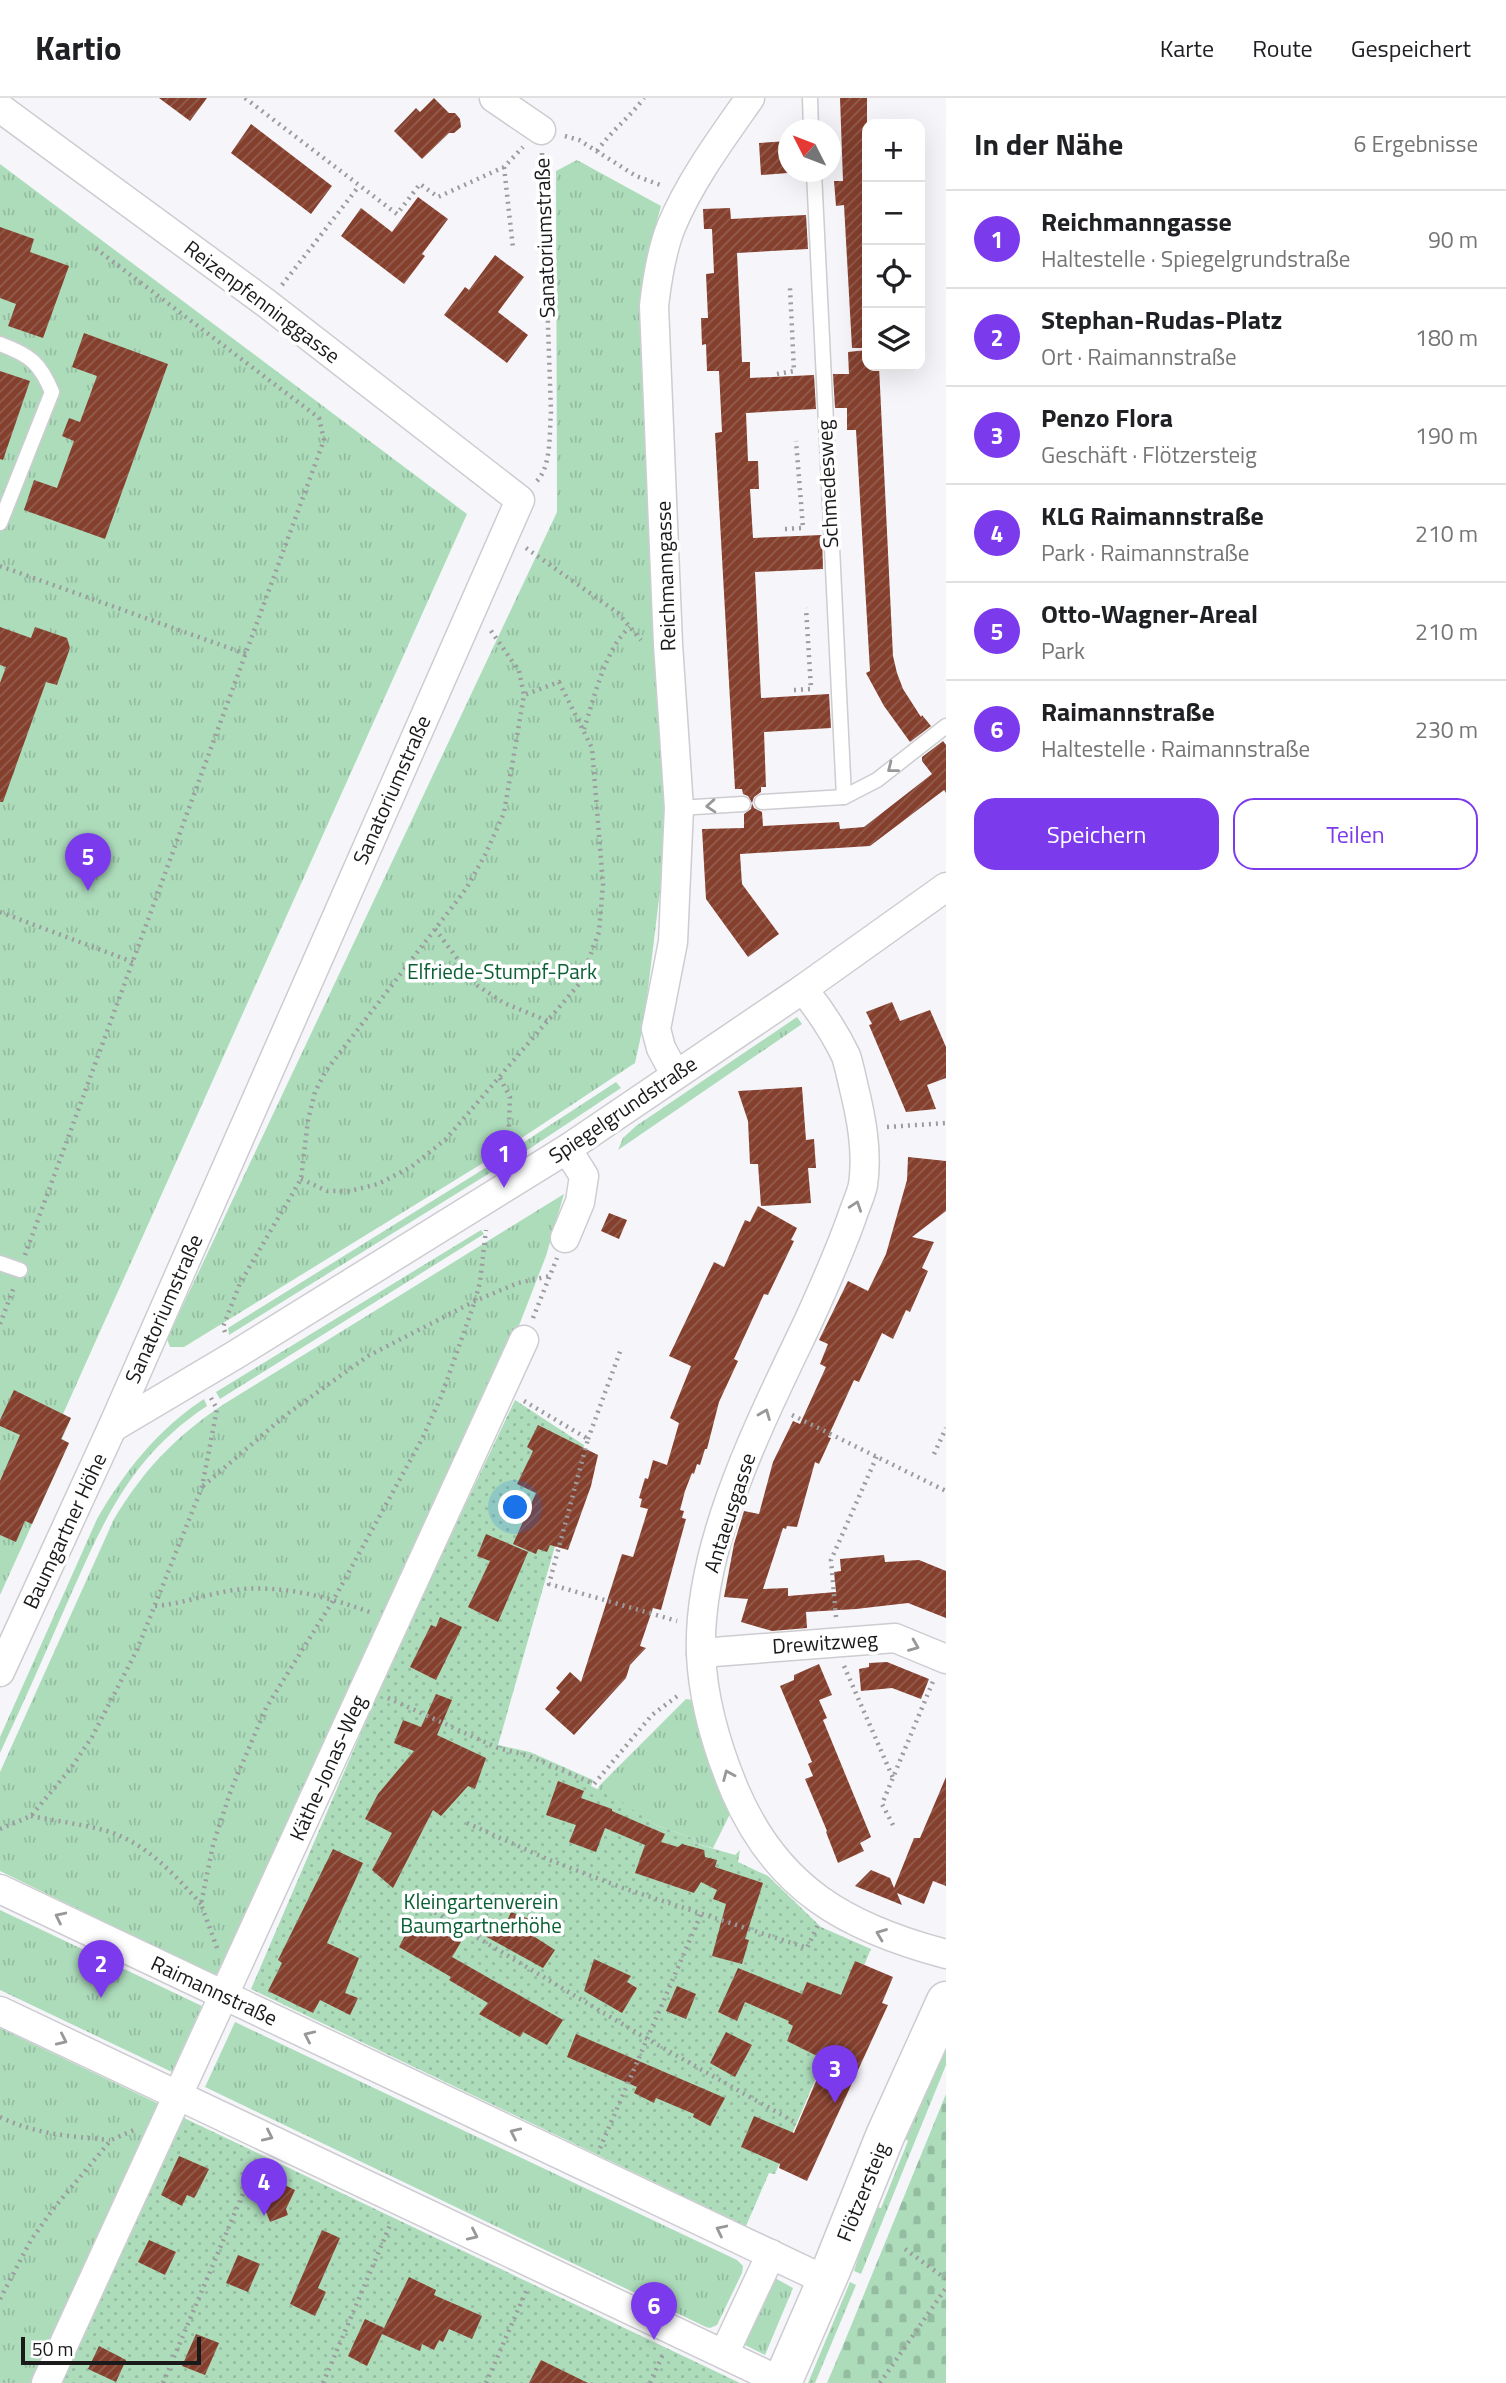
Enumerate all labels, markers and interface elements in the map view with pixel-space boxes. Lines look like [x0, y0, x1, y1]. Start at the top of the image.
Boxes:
text: Kartio [35, 23, 122, 73]
text: Karte [1160, 30, 1214, 66]
text: Route [1252, 30, 1313, 66]
text: Gespeichert [1351, 30, 1471, 66]
north arrow [778, 119, 841, 182]
map controls [862, 119, 925, 371]
button: + [862, 119, 925, 182]
text: In der Nähe [974, 121, 1123, 167]
text: 6 Ergebnisse [1354, 126, 1478, 161]
street label: Sanatoriumstraße [525, 157, 563, 319]
button: − [862, 182, 925, 245]
text: Reichmanngasse [1041, 202, 1232, 241]
text: 1 [991, 222, 1003, 257]
text: 90 m [1428, 222, 1478, 257]
street label: Reizenpfenninggasse [178, 232, 347, 371]
text: Haltestelle · Spiegelgrundstraße [1041, 241, 1350, 276]
button: locate [862, 245, 925, 308]
text: Stephan-Rudas-Platz [1041, 300, 1282, 339]
button: layers [862, 308, 925, 371]
text: 2 [991, 320, 1003, 355]
text: 180 m [1415, 320, 1478, 355]
text: Ort · Raimannstraße [1041, 339, 1237, 374]
text: Penzo Flora [1041, 398, 1173, 437]
text: 3 [991, 418, 1003, 453]
text: 190 m [1415, 418, 1478, 453]
street label: Schmedesweg [808, 419, 846, 549]
text: Geschäft · Flötzersteig [1041, 437, 1257, 472]
text: KLG Raimannstraße [1041, 496, 1264, 535]
street label: Reichmanngasse [646, 500, 684, 652]
text: 4 [991, 516, 1003, 551]
text: 210 m [1415, 516, 1478, 551]
text: Park · Raimannstraße [1041, 535, 1249, 570]
text: Otto-Wagner-Areal [1041, 594, 1258, 633]
text: 5 [991, 614, 1003, 649]
text: 210 m [1415, 614, 1478, 649]
text: Park [1041, 633, 1085, 668]
text: Raimannstraße [1041, 692, 1215, 731]
street label: Sanatoriumstraße [344, 710, 438, 869]
text: 6 [991, 712, 1003, 747]
text: 230 m [1415, 712, 1478, 747]
text: Haltestelle · Raimannstraße [1041, 731, 1310, 766]
one-way arrow [888, 760, 900, 773]
one-way arrow [705, 798, 716, 813]
button: Speichern [974, 798, 1219, 870]
button: Teilen [1233, 798, 1478, 870]
pin: 5 [65, 833, 111, 891]
park label: Elfriede-Stumpf-Park [407, 955, 597, 987]
street label: Spiegelgrundstraße [542, 1048, 703, 1171]
pin: 1 [481, 1130, 527, 1188]
one-way arrow [848, 1200, 862, 1213]
street label: Sanatoriumstraße [116, 1229, 210, 1388]
one-way arrow [757, 1409, 771, 1422]
street label: Baumgartner Höhe [14, 1447, 114, 1614]
street label: Antaeusgasse [695, 1449, 764, 1577]
your location [498, 1490, 532, 1524]
street label: Drewitzweg [771, 1622, 879, 1662]
one-way arrow [908, 1637, 920, 1651]
street label: Käthe-Jonas-Weg [281, 1689, 374, 1846]
one-way arrow [723, 1770, 737, 1782]
park label: Kleingartenverein Baumgartnerhöhe [400, 1885, 562, 1941]
one-way arrow [55, 1912, 67, 1926]
one-way arrow [875, 1928, 887, 1942]
pin: 2 [78, 1940, 124, 1998]
street label: Raimannstraße [146, 1947, 283, 2033]
one-way arrow [304, 2030, 316, 2044]
one-way arrow [55, 2032, 67, 2046]
pin: 3 [812, 2045, 858, 2103]
one-way arrow [510, 2127, 522, 2141]
one-way arrow [261, 2128, 273, 2142]
street label: Flötzersteig [828, 2137, 897, 2246]
pin: 4 [241, 2158, 287, 2216]
one-way arrow [716, 2225, 728, 2239]
one-way arrow [466, 2226, 478, 2240]
pin: 6 [631, 2282, 677, 2340]
scale bar [21, 2334, 201, 2366]
text: 50 m [32, 2334, 73, 2363]

